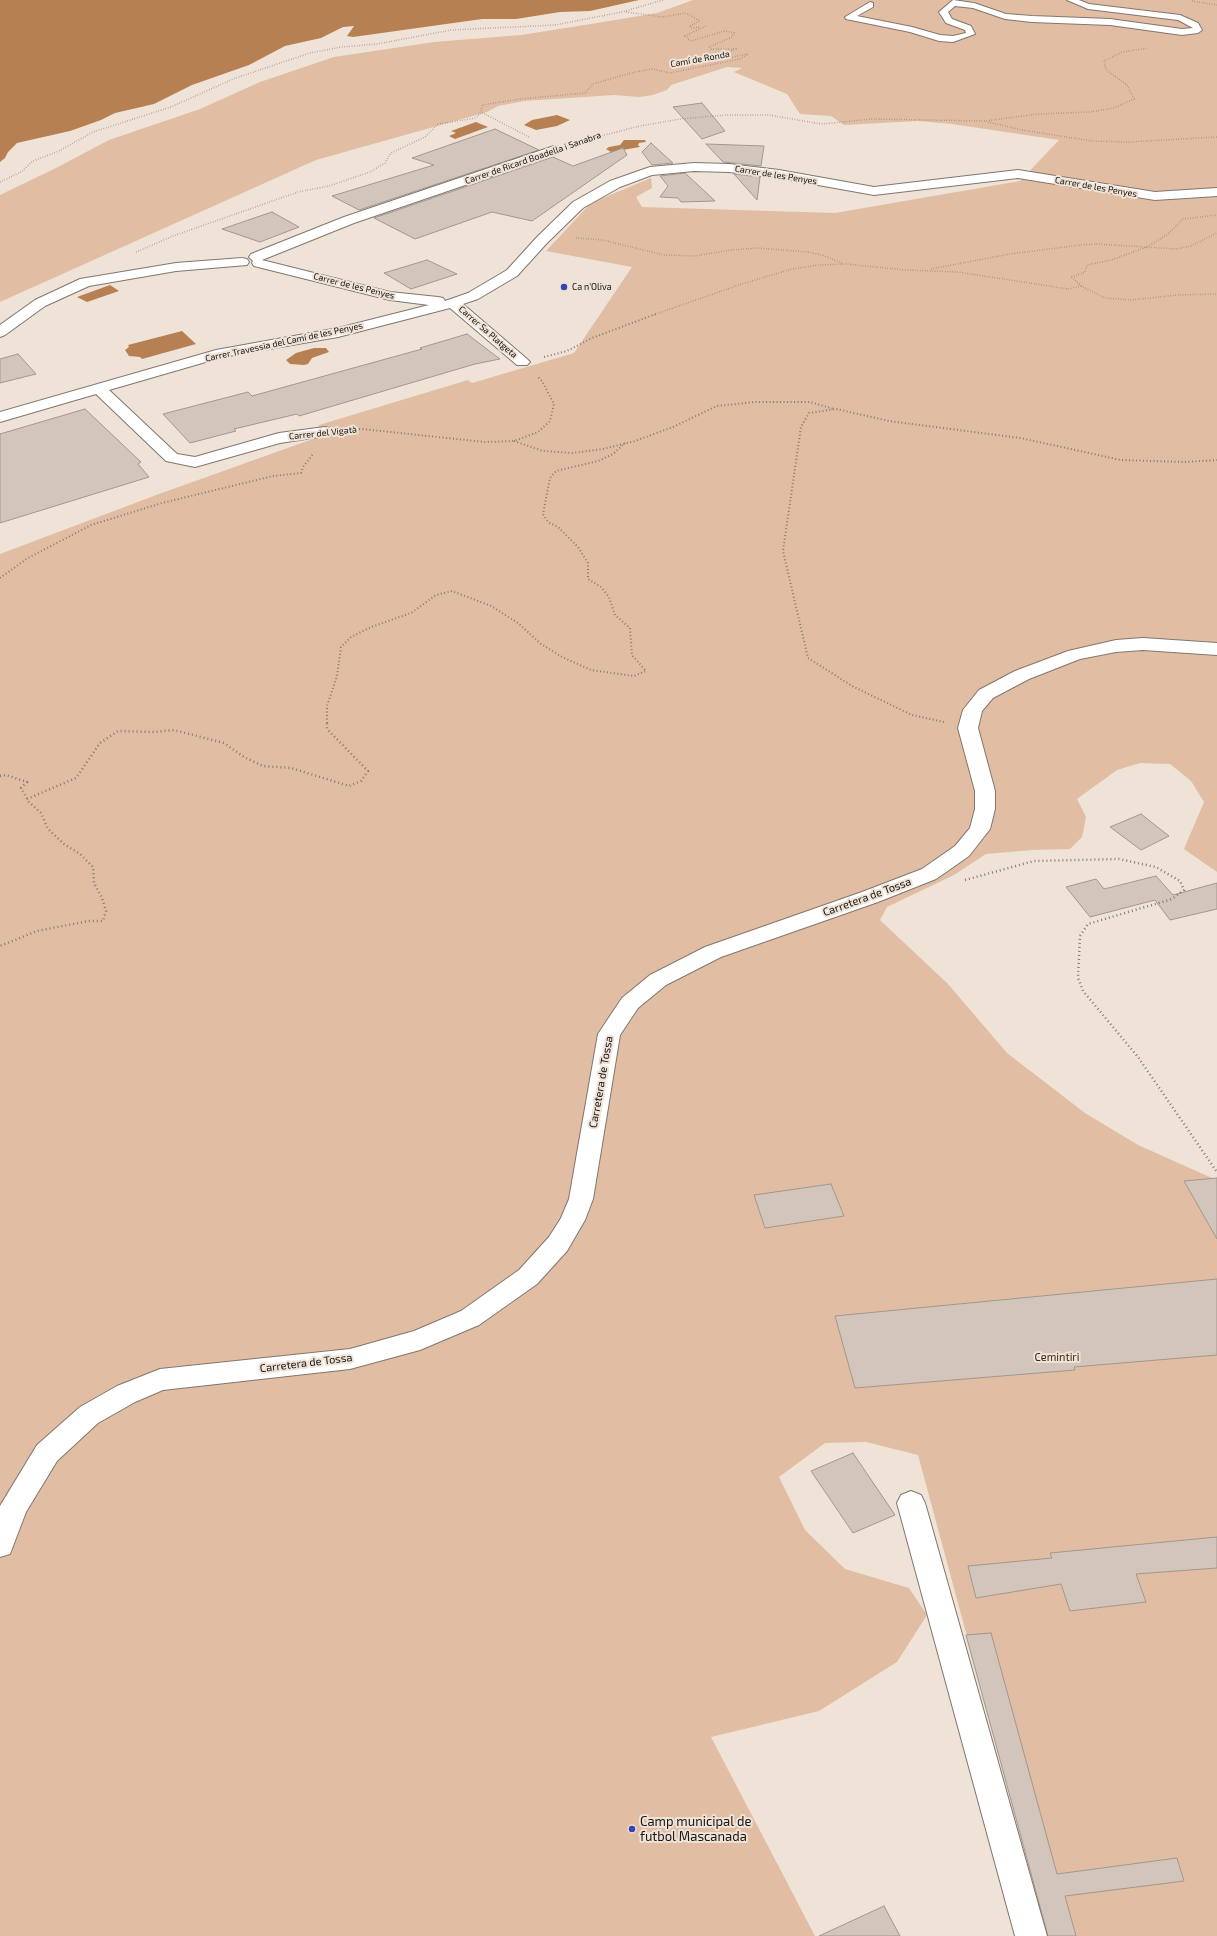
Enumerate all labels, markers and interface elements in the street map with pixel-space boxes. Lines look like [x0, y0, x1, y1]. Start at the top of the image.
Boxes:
street label: Camí de Ronda [669, 48, 731, 70]
street label: Carrer de Ricard Boadella i Sanabra [463, 130, 603, 186]
street label: Carrer de les Penyes [734, 163, 818, 187]
street label: Carrer de les Penyes [1054, 174, 1138, 200]
street label: Carrer de les Penyes [312, 271, 396, 301]
marker: Ca n'Oliva [559, 282, 569, 292]
place label: Ca n'Oliva [572, 282, 612, 292]
street label: Carrer Sa Platgeta [456, 304, 520, 360]
street label: Carrer Travessia del Camí de les Penyes [204, 320, 364, 364]
street label: Carrer del Vigatà [288, 424, 358, 442]
street label: Carretera de Tossa [821, 875, 913, 919]
street label: Carretera de Tossa [586, 1035, 616, 1129]
park label: Cemintiri [1035, 1350, 1079, 1364]
street label: Carretera de Tossa [259, 1351, 353, 1375]
place label: Camp municipal de futbol Mascanada [640, 1814, 751, 1845]
marker: Camp municipal de futbol Mascanada [627, 1824, 637, 1834]

